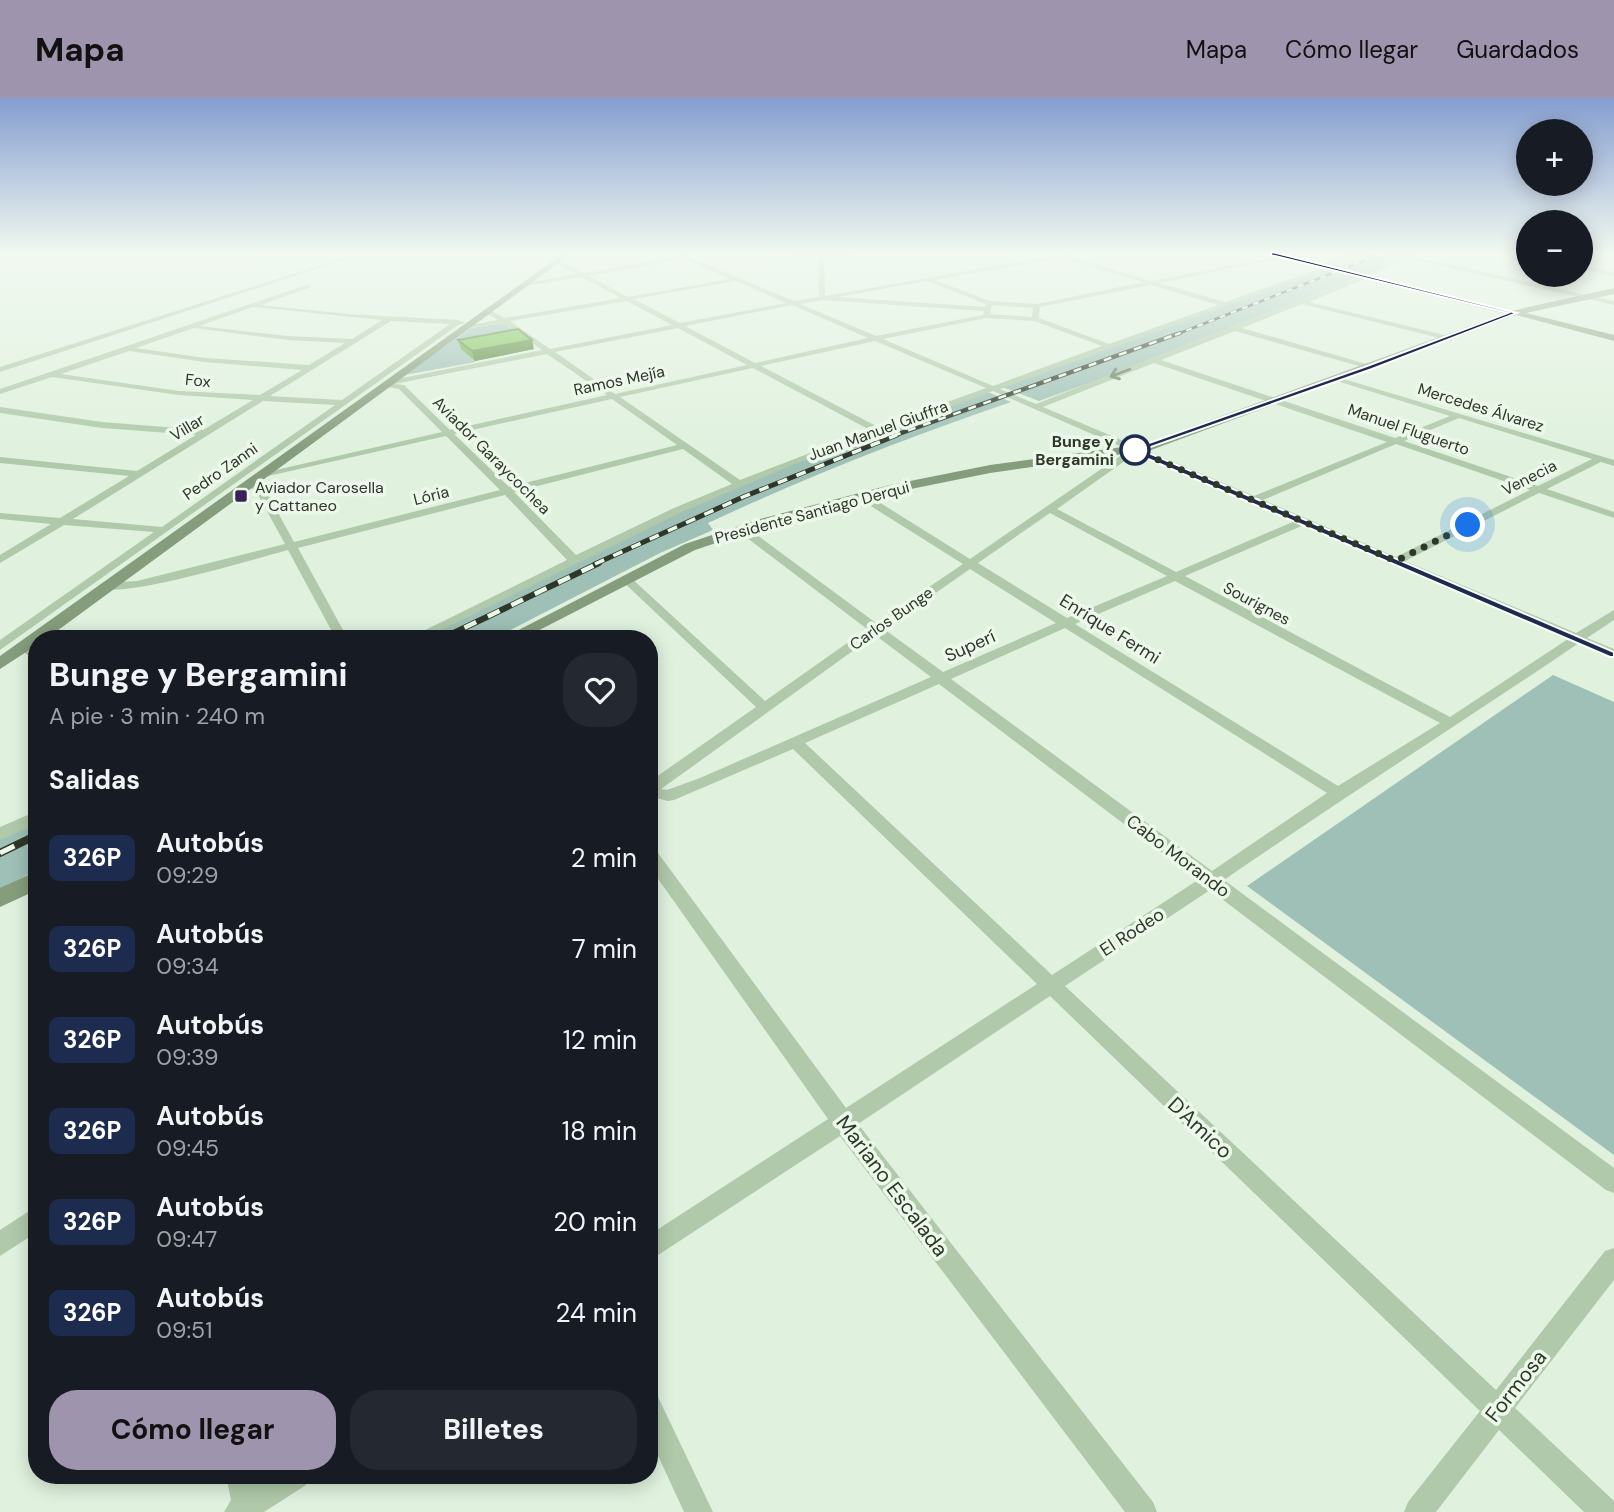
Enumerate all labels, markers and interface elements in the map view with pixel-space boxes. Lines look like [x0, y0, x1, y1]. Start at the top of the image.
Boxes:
text: Mapa [35, 28, 125, 71]
text: Mapa [1186, 34, 1247, 65]
text: Cómo llegar [1285, 34, 1418, 65]
text: Guardados [1456, 34, 1579, 65]
map controls [1516, 119, 1593, 287]
button: + [1516, 119, 1593, 196]
button: − [1516, 210, 1593, 287]
street label: Ramos Mejía [572, 361, 667, 400]
one-way arrow [1109, 368, 1131, 381]
street label: Fox [184, 369, 212, 392]
street label: Mercedes Álvarez [1415, 378, 1546, 437]
street label: Aviador Garaycochea [428, 392, 555, 519]
street label: Juan Manuel Giuffra [805, 395, 951, 466]
street label: Manuel Fluguerto [1345, 399, 1472, 460]
street label: Villar [166, 409, 208, 446]
place label: Bunge y Bergamini [1035, 431, 1114, 470]
marker: Bunge y Bergamini [1120, 435, 1150, 465]
street label: Pedro Zanni [179, 438, 262, 505]
street label: Venecia [1498, 455, 1560, 500]
street label: Presidente Santiago Derqui [713, 476, 912, 549]
place label: Aviador Carosella y Cattaneo [255, 477, 384, 516]
street label: Lória [411, 481, 451, 510]
marker: Aviador Carosella y Cattaneo [233, 488, 249, 504]
your location [1450, 507, 1485, 542]
street label: Sourignes [1220, 577, 1294, 630]
street label: Carlos Bunge [845, 582, 937, 655]
street label: Enrique Fermi [1055, 588, 1165, 670]
street label: Superí [941, 624, 999, 668]
text: Bunge y Bergamini [49, 653, 348, 696]
button: heart [563, 653, 637, 727]
text: A pie · 3 min · 240 m [49, 701, 265, 731]
text: Salidas [49, 763, 140, 797]
street label: Cabo Morando [1121, 809, 1235, 903]
text: Autobús [156, 826, 264, 860]
text: 2 min [571, 841, 637, 875]
text: 326P [63, 842, 121, 873]
text: 09:29 [156, 860, 219, 890]
street label: El Rodeo [1095, 902, 1169, 962]
text: Autobús [156, 917, 264, 951]
text: 7 min [572, 932, 637, 966]
text: 326P [63, 933, 121, 964]
text: 09:34 [156, 951, 219, 981]
text: Autobús [156, 1008, 264, 1042]
text: 12 min [563, 1023, 637, 1057]
text: 326P [63, 1024, 121, 1055]
text: 09:39 [156, 1042, 218, 1072]
street label: D'Amico [1162, 1091, 1238, 1165]
text: Autobús [156, 1099, 264, 1133]
street label: Mariano Escalada [830, 1110, 954, 1262]
text: 18 min [562, 1114, 637, 1148]
text: 326P [63, 1115, 121, 1146]
text: 09:45 [156, 1133, 219, 1163]
text: Autobús [156, 1190, 264, 1224]
text: 20 min [553, 1205, 637, 1239]
text: 326P [63, 1206, 121, 1237]
text: 09:47 [156, 1224, 217, 1254]
text: Autobús [156, 1281, 264, 1315]
text: 24 min [555, 1296, 637, 1330]
text: 326P [63, 1297, 121, 1328]
text: 09:51 [156, 1315, 212, 1345]
street label: Formosa [1479, 1344, 1553, 1428]
button: Cómo llegar [49, 1390, 336, 1470]
button: Billetes [350, 1390, 637, 1470]

